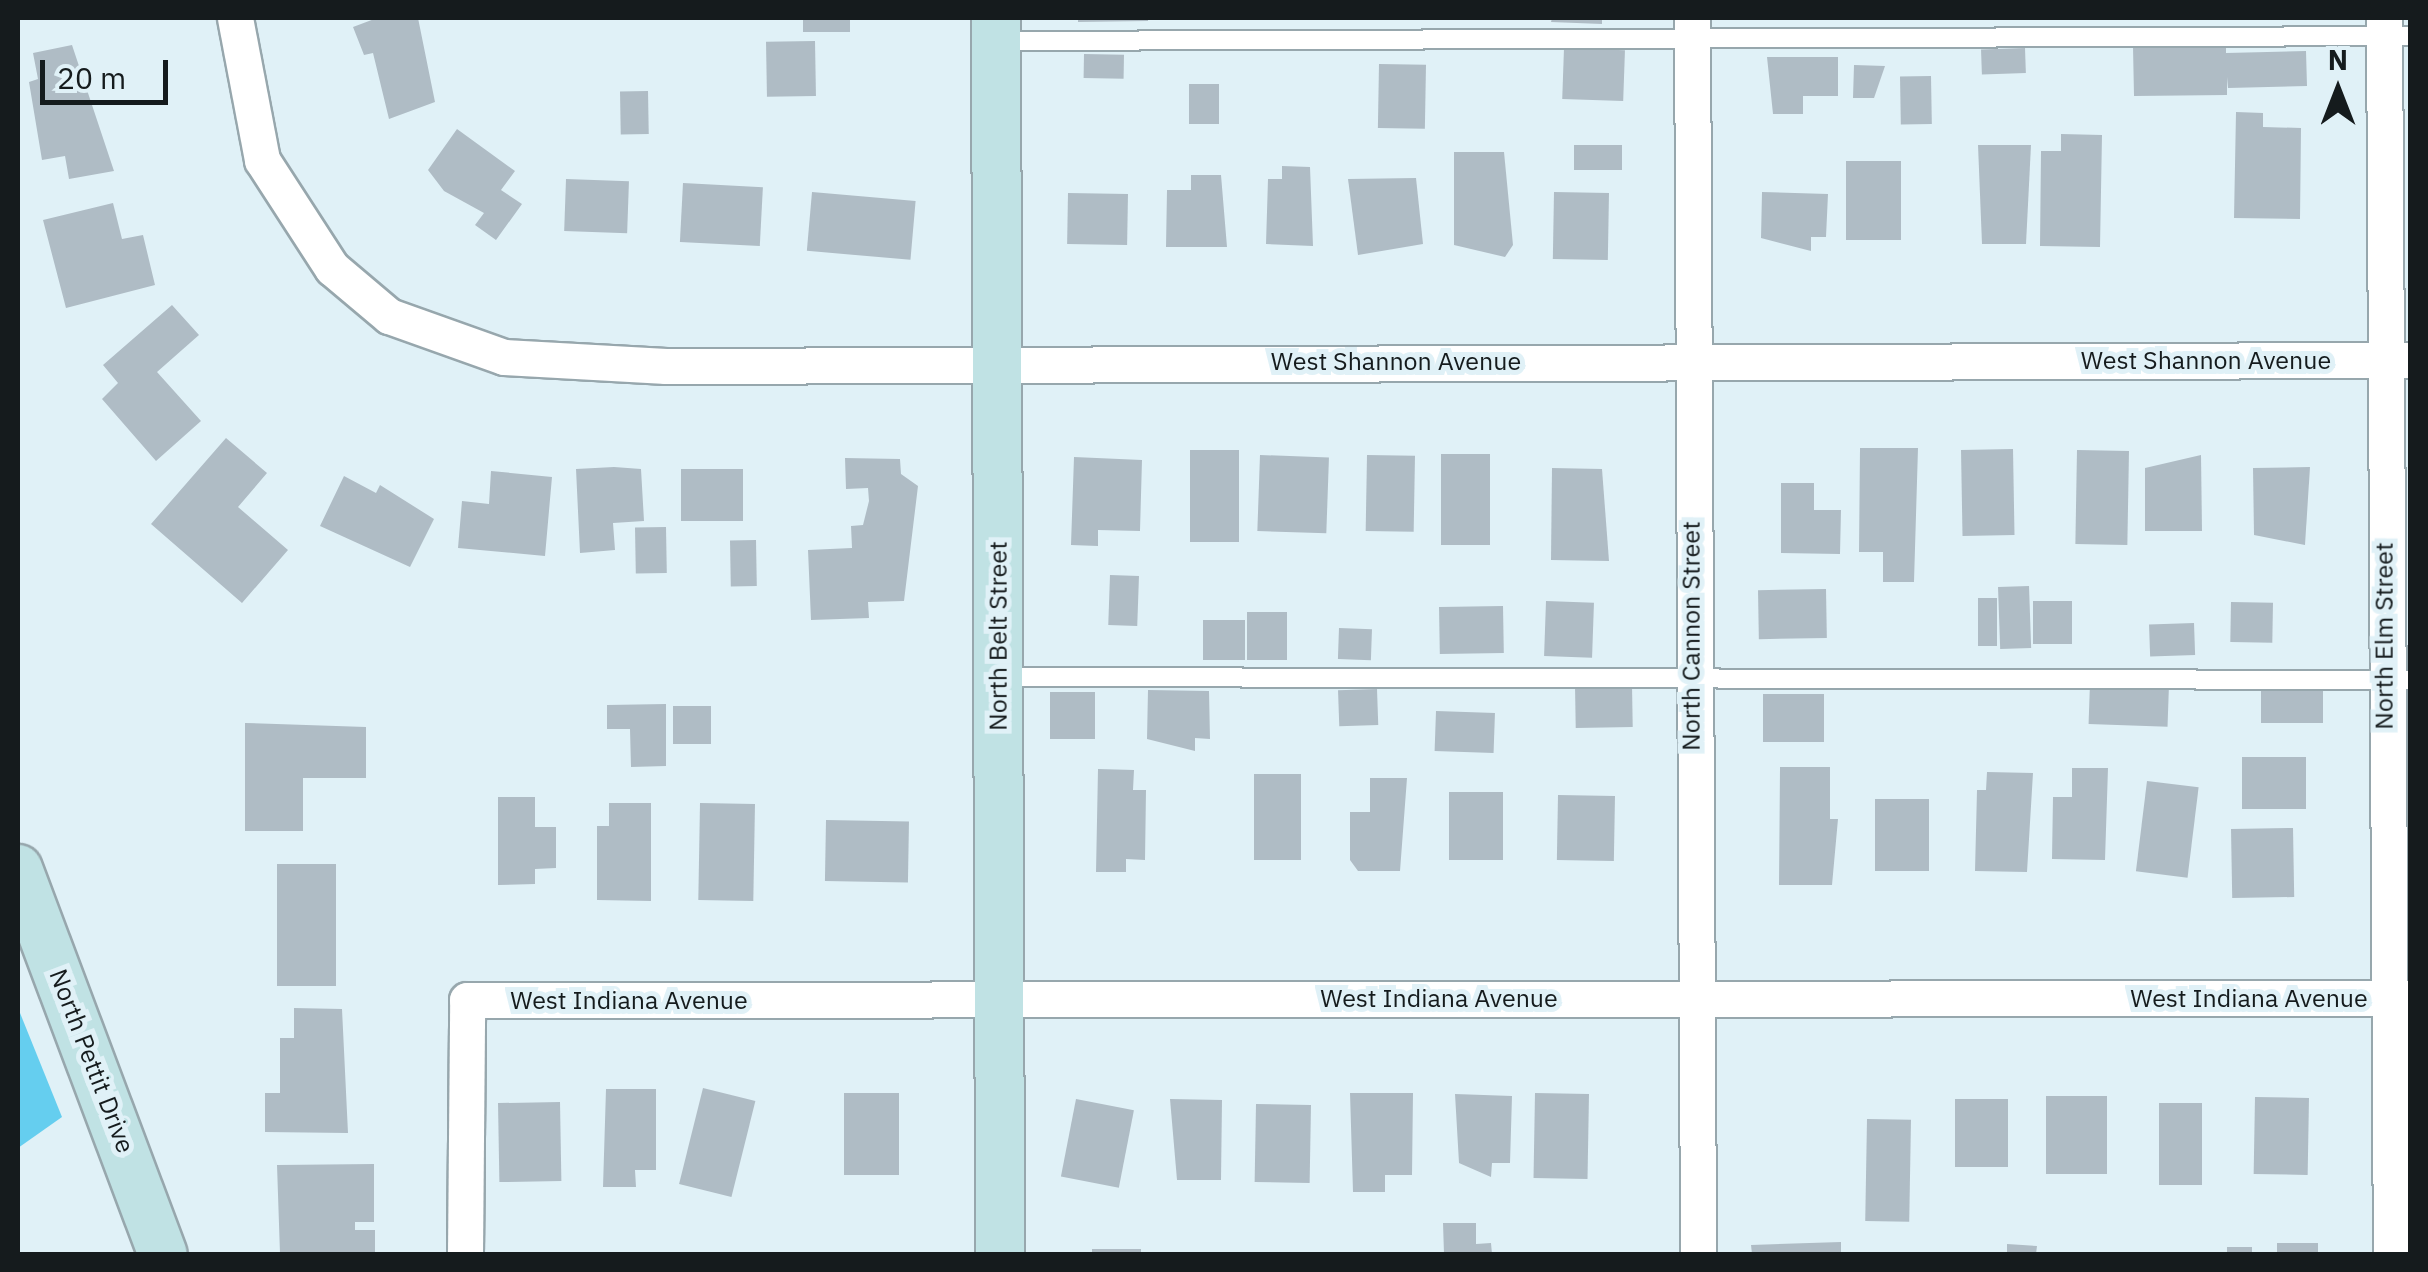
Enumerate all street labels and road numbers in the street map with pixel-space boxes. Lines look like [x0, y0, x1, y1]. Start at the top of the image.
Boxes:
street label: West Shannon Avenue [2081, 345, 2331, 375]
street label: West Shannon Avenue [1271, 346, 1521, 376]
street label: North Cannon Street [1676, 521, 1706, 751]
street label: North Belt Street [983, 541, 1013, 731]
street label: North Elm Street [2369, 542, 2399, 730]
street label: North Pettit Drive [43, 965, 141, 1157]
street label: West Indiana Avenue [1320, 983, 1558, 1013]
street label: West Indiana Avenue [2130, 983, 2368, 1013]
street label: West Indiana Avenue [510, 985, 748, 1015]

